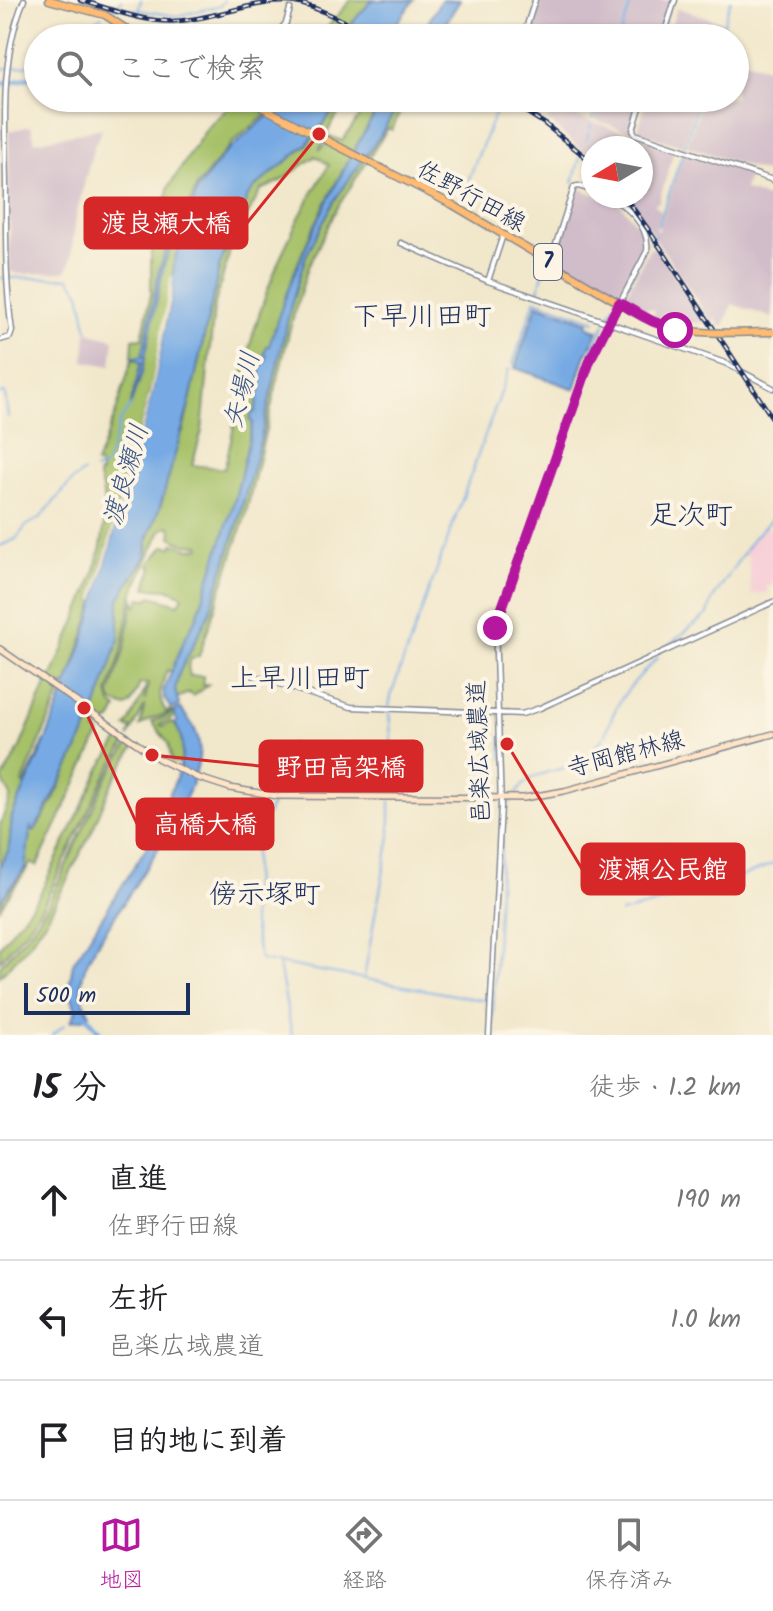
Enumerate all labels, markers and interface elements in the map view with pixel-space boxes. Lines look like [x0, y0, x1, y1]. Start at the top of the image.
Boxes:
search box [24, 24, 749, 112]
icon: search [52, 46, 96, 90]
text: ここで検索 [116, 46, 266, 94]
north arrow [581, 136, 653, 208]
street label: 佐野行田線 [409, 151, 533, 243]
callout: 渡良瀬大橋 [85, 198, 247, 248]
text: 渡良瀬大橋 [101, 204, 231, 246]
road number: 7 [534, 244, 562, 280]
district label: 下早川田町 [352, 295, 492, 340]
route start [657, 312, 693, 348]
water label: 矢場川 [213, 347, 273, 433]
water label: 渡良瀬川 [92, 419, 162, 531]
district label: 足次町 [649, 494, 733, 539]
route end [477, 610, 513, 646]
district label: 上早川田町 [230, 657, 370, 702]
street label: 邑楽広域農道 [458, 679, 502, 825]
street label: 寺岡館林線 [563, 721, 689, 789]
callout: 野田高架橋 [260, 741, 422, 791]
text: 野田高架橋 [276, 748, 406, 790]
callout: 高橋大橋 [137, 799, 273, 849]
text: 高橋大橋 [153, 805, 257, 847]
callout: 渡瀬公民館 [582, 844, 744, 894]
text: 渡瀬公民館 [598, 850, 728, 892]
district label: 傍示塚町 [209, 873, 321, 918]
scale bar [24, 979, 190, 1015]
text: 500 m [36, 979, 96, 1014]
text: 15 分 [32, 1062, 107, 1116]
text: 徒歩 · 1.2 km [589, 1067, 741, 1109]
text: 直進 [108, 1156, 168, 1204]
icon: ahead [32, 1178, 76, 1222]
text: 190 m [676, 1179, 741, 1221]
text: 佐野行田線 [108, 1206, 238, 1248]
text: 左折 [108, 1276, 168, 1324]
icon: left [32, 1298, 76, 1342]
text: 1.0 km [670, 1299, 741, 1341]
text: 邑楽広域農道 [108, 1326, 264, 1368]
icon: arrive [32, 1418, 76, 1462]
text: 目的地に到着 [108, 1418, 288, 1466]
tab: 地図 [99, 1513, 144, 1599]
tab: 経路 [342, 1513, 387, 1599]
tab: 保存済み [585, 1513, 674, 1599]

